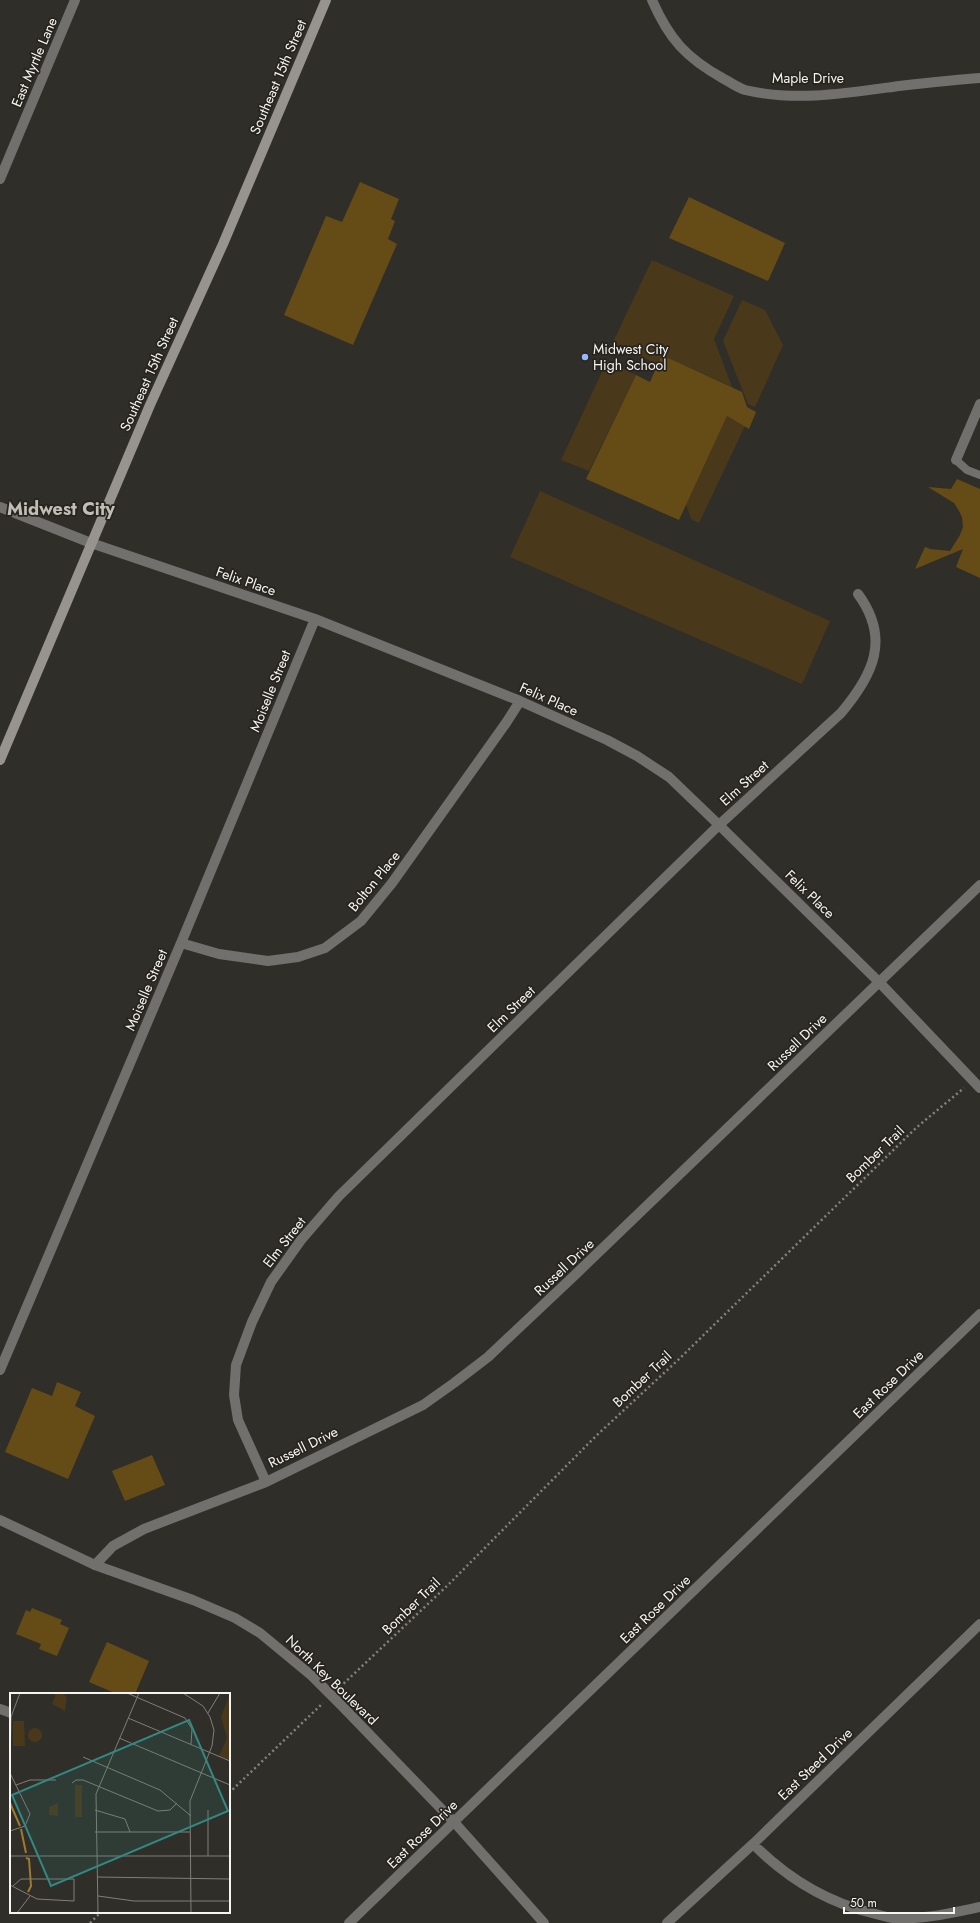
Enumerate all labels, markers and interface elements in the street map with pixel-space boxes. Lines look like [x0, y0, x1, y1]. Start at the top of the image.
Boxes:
street label: East Myrtle Lane [6, 14, 62, 110]
street label: Southeast 15th Street [245, 16, 311, 138]
street label: Maple Drive [772, 68, 844, 88]
street label: Southeast 15th Street [115, 313, 183, 434]
place label: Midwest City High School [593, 339, 669, 375]
marker: Midwest City High School [580, 352, 590, 362]
district label: Midwest City [7, 496, 116, 522]
street label: Felix Place [213, 561, 279, 601]
street label: Moiselle Street [244, 646, 296, 735]
street label: Felix Place [516, 677, 582, 721]
street label: Elm Street [715, 755, 773, 810]
street label: Bolton Place [343, 846, 405, 916]
street label: Felix Place [781, 865, 839, 923]
street label: Moiselle Street [120, 946, 172, 1034]
street label: Elm Street [483, 981, 540, 1037]
street label: Russell Drive [763, 1009, 831, 1075]
street label: Bomber Trail [841, 1121, 909, 1187]
street label: Elm Street [258, 1212, 311, 1272]
street label: Russell Drive [530, 1234, 598, 1300]
street label: East Rose Drive [848, 1345, 928, 1423]
street label: Bomber Trail [608, 1346, 676, 1412]
street label: Russell Drive [265, 1421, 341, 1473]
street label: East Rose Drive [615, 1570, 695, 1648]
street label: Bomber Trail [377, 1573, 445, 1639]
street label: North Key Boulevard [281, 1631, 383, 1729]
inset map [10, 1693, 230, 1913]
street label: East Steed Drive [773, 1723, 857, 1805]
street label: East Rose Drive [382, 1795, 462, 1873]
scale bar [844, 1889, 954, 1915]
text: 50 m [850, 1894, 877, 1912]

